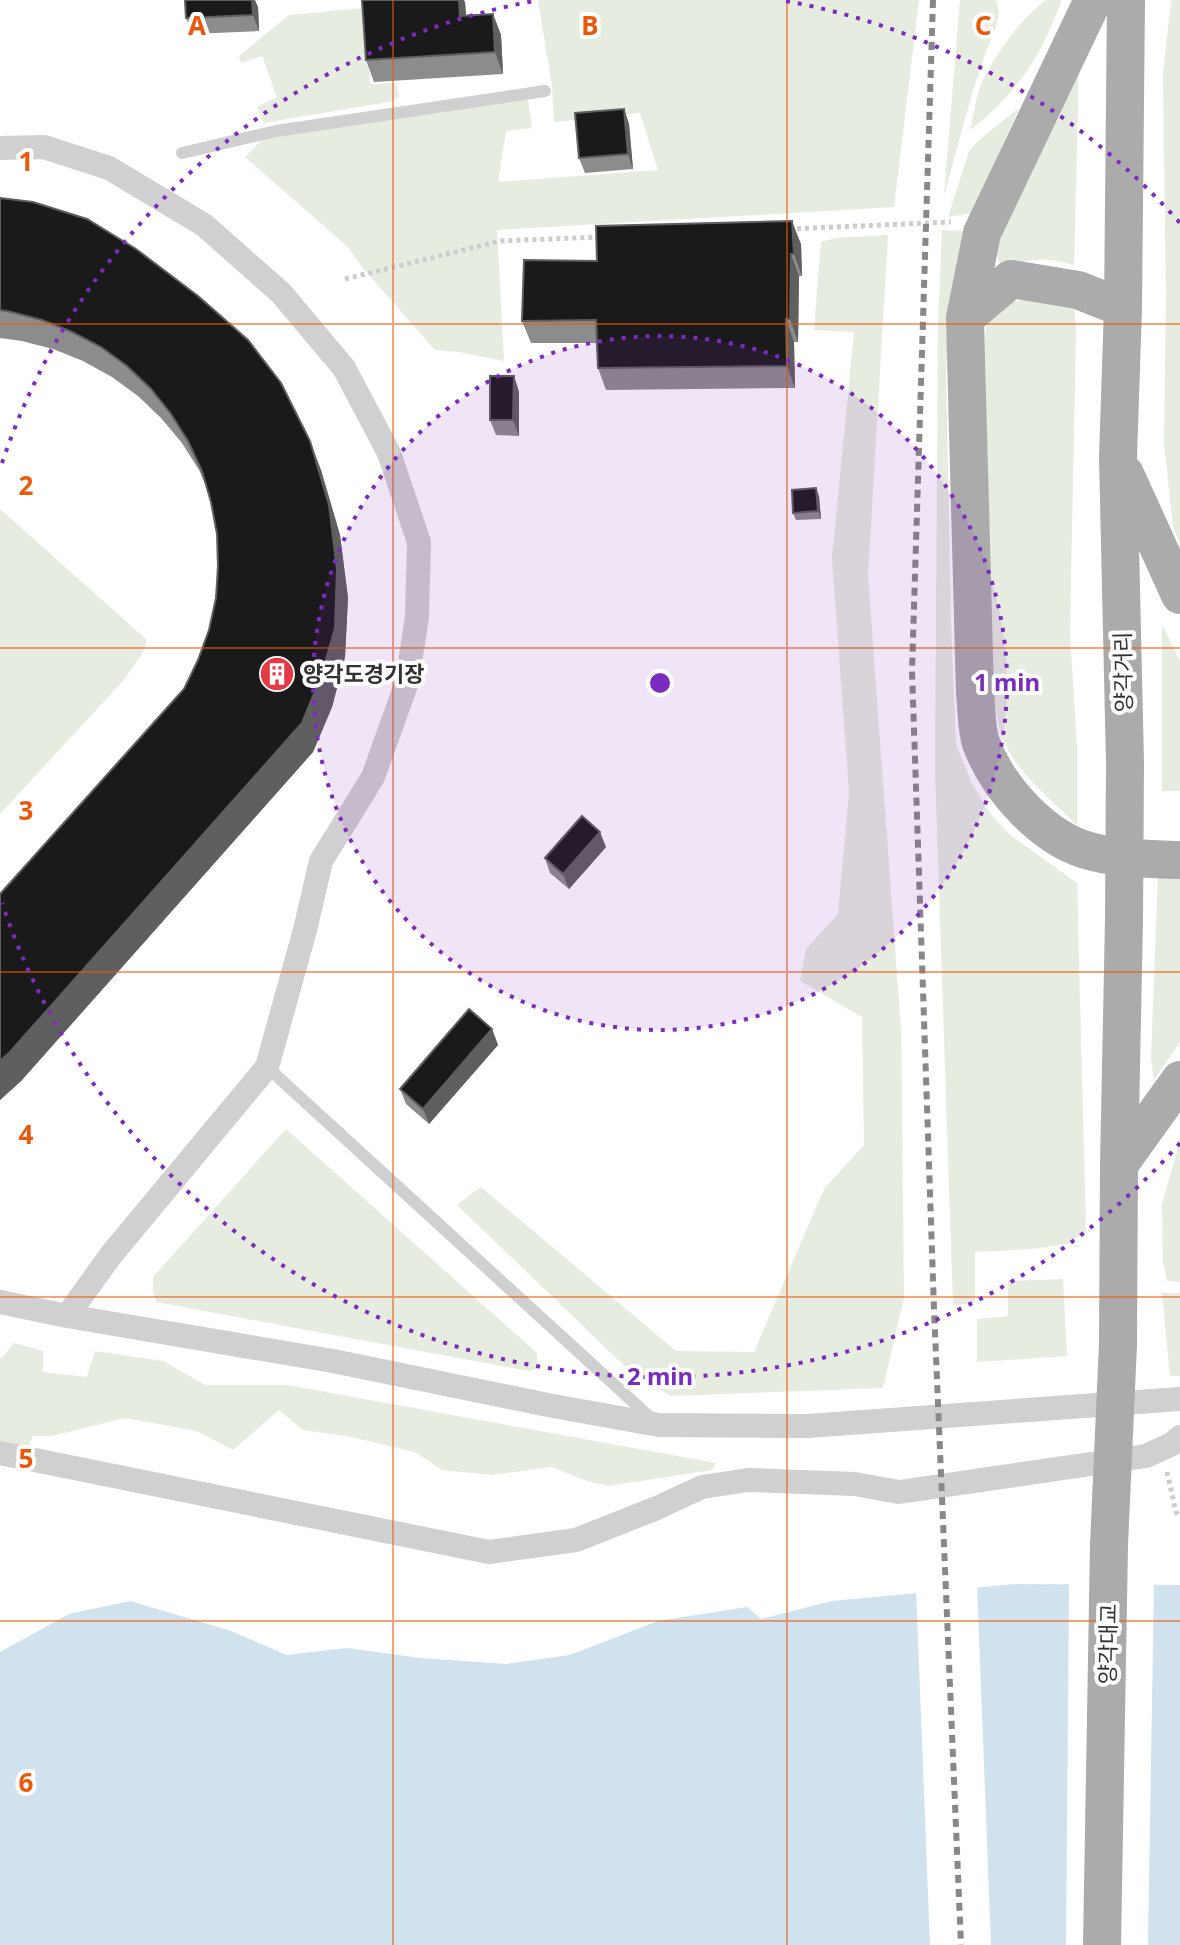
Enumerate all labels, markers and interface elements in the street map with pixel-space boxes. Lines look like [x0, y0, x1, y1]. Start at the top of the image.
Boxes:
text: A [188, 7, 206, 43]
text: B [581, 7, 599, 43]
text: C [975, 7, 991, 43]
text: 1 [19, 143, 33, 179]
text: 2 [19, 467, 34, 503]
street label: 양각거리 [1106, 631, 1138, 713]
building icon: 양각도경기장 [258, 655, 296, 693]
place label: 양각도경기장 [303, 658, 424, 688]
text: 1 min [974, 665, 1040, 698]
centre of rings [646, 669, 674, 697]
text: 3 [19, 792, 33, 828]
text: 4 [19, 1116, 34, 1152]
text: 2 min [627, 1359, 693, 1392]
text: 5 [19, 1440, 33, 1476]
street label: 양각대교 [1091, 1603, 1123, 1685]
text: 6 [19, 1764, 34, 1800]

